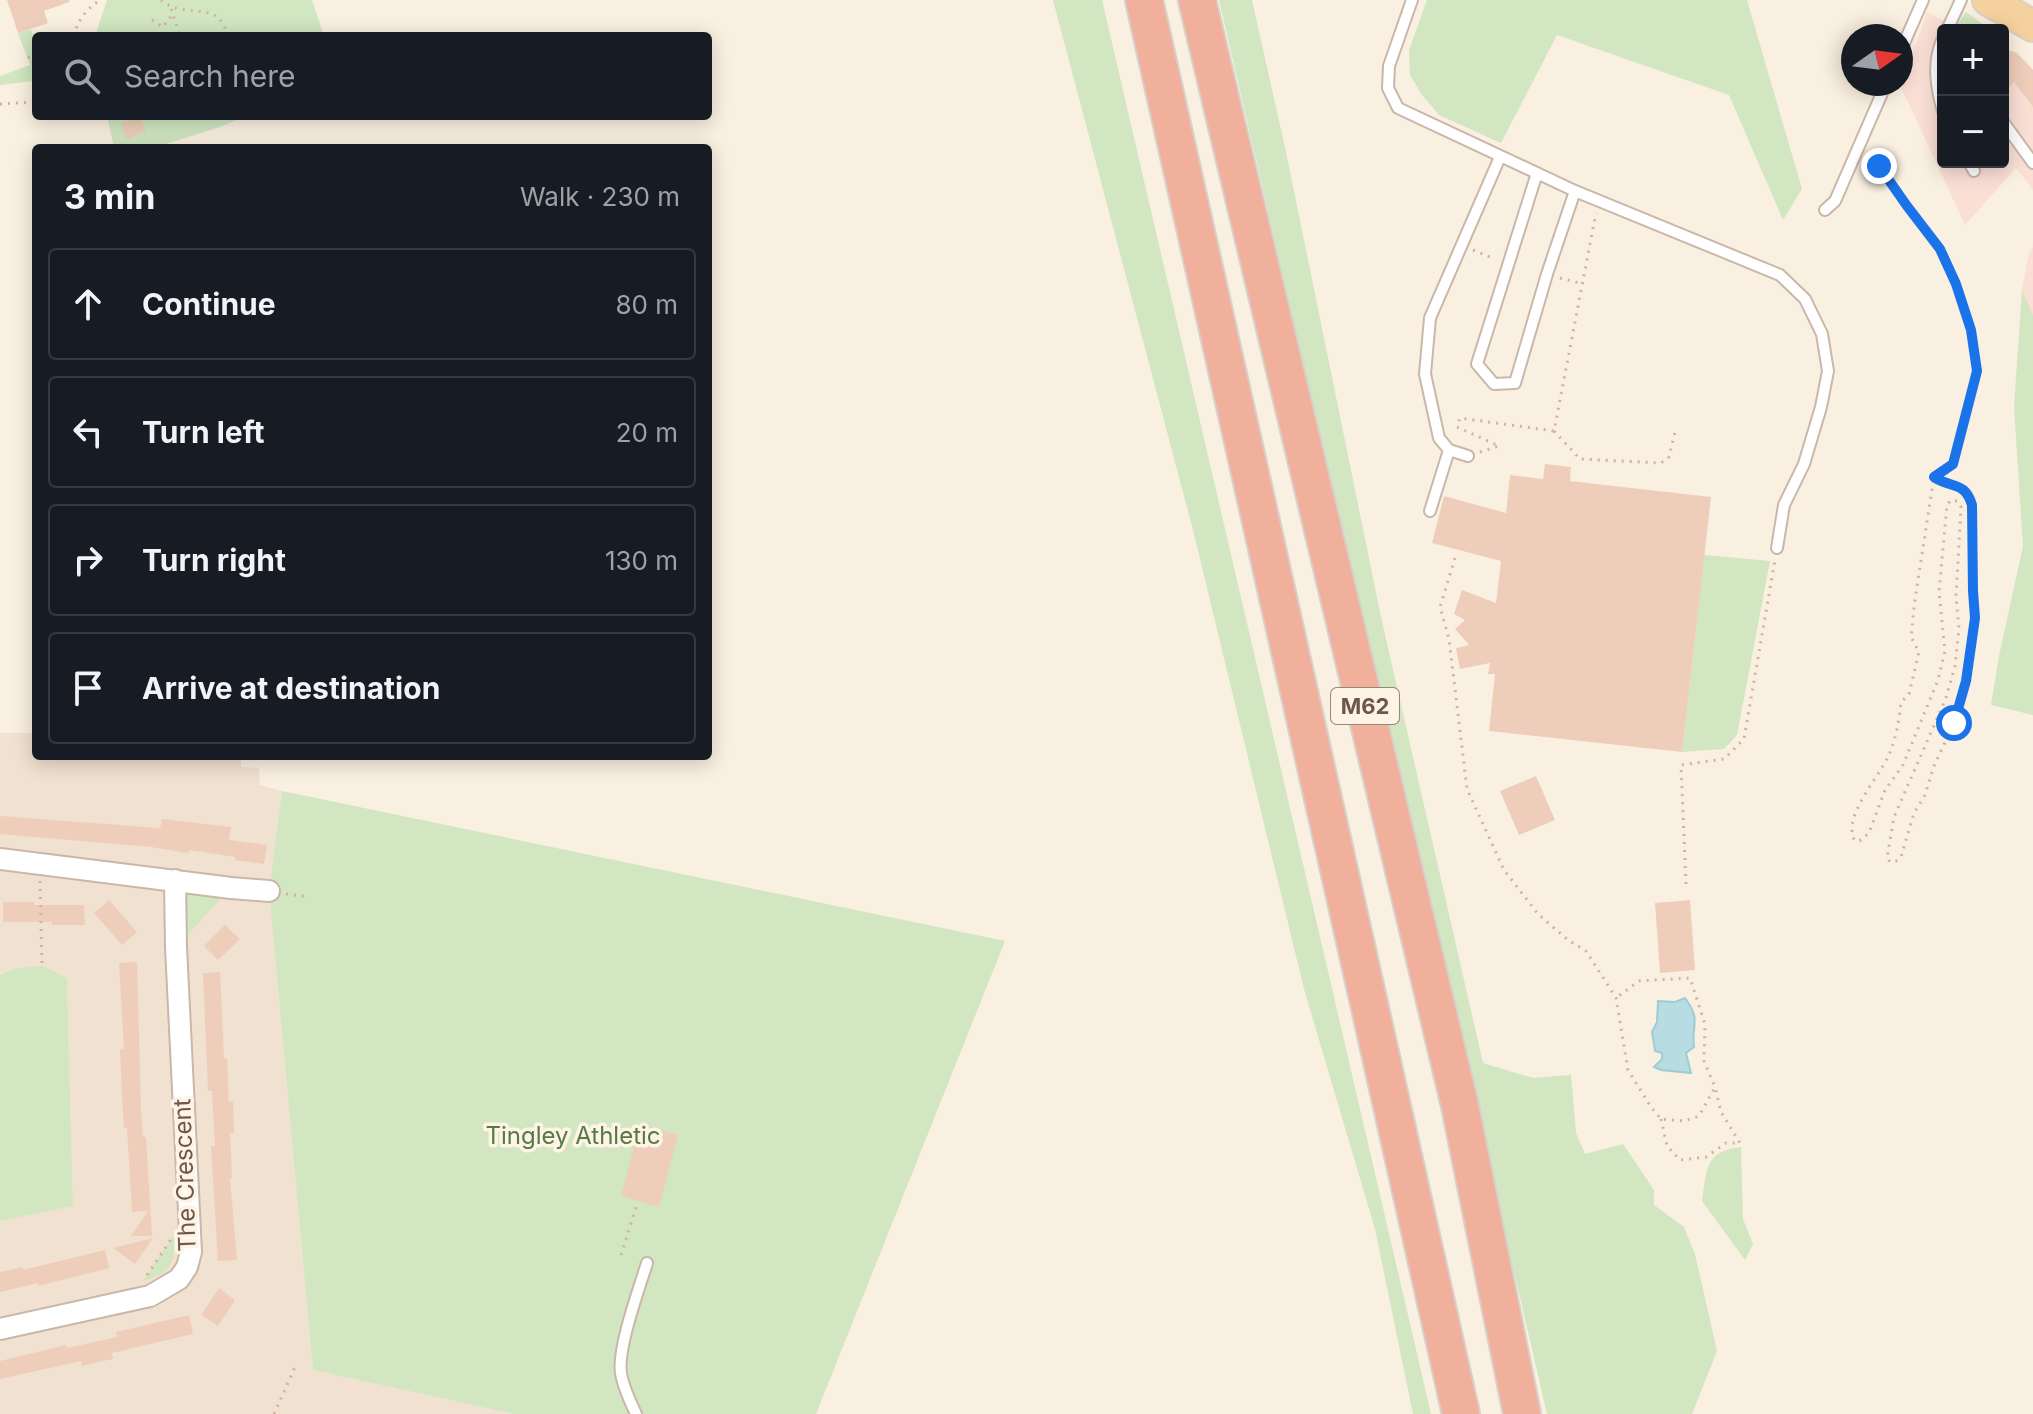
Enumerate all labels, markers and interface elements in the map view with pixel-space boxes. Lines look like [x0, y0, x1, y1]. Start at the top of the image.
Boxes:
north arrow [1841, 24, 1913, 96]
map controls [1937, 24, 2009, 168]
button: + [1937, 24, 2009, 96]
search box [32, 32, 712, 120]
icon: search [60, 54, 104, 98]
text: Search here [124, 58, 296, 94]
button: − [1937, 96, 2009, 168]
route end [1861, 148, 1897, 184]
text: 3 min [64, 176, 155, 217]
text: Walk · 230 m [520, 181, 680, 212]
icon: ahead [66, 282, 110, 326]
text: Continue [142, 286, 276, 322]
text: 80 m [615, 289, 678, 320]
icon: left [66, 410, 110, 454]
text: Turn left [142, 414, 264, 450]
text: 20 m [616, 417, 678, 448]
icon: right [66, 538, 110, 582]
text: Turn right [142, 542, 286, 578]
text: 130 m [605, 545, 678, 576]
icon: arrive [66, 666, 110, 710]
text: Arrive at destination [142, 670, 440, 706]
road number: M62 [1331, 688, 1399, 724]
route start [1936, 705, 1972, 741]
street label: The Crescent [167, 1098, 202, 1252]
park label: Tingley Athletic [485, 1121, 661, 1150]

